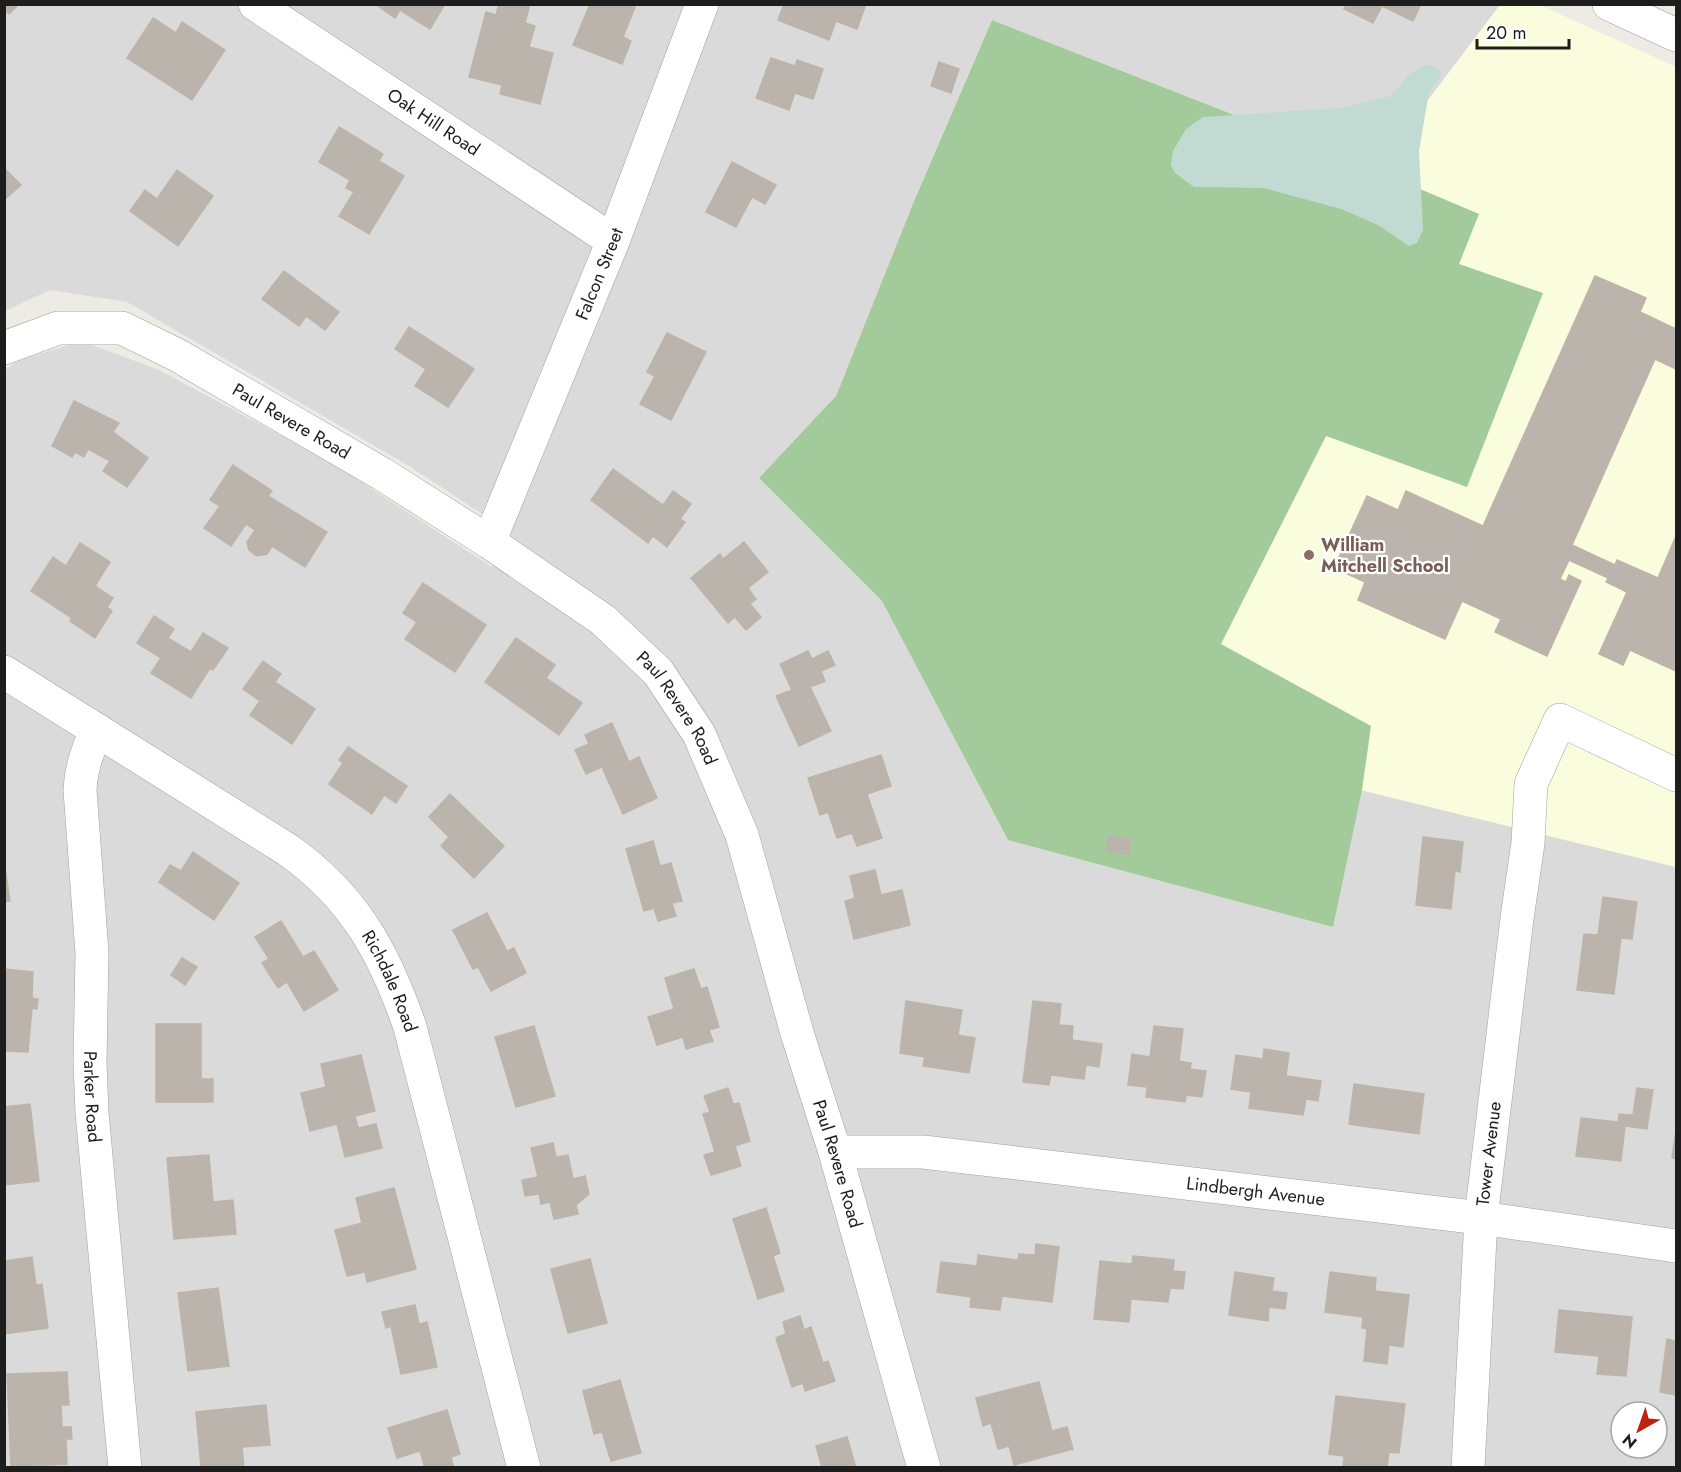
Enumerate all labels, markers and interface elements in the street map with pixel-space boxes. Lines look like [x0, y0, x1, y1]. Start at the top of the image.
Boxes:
scale bar [1477, 12, 1568, 50]
text: 20 m [1486, 20, 1526, 46]
street label: Oak Hill Road [382, 82, 485, 162]
street label: Falcon Street [569, 223, 630, 324]
street label: Paul Revere Road [227, 377, 355, 466]
place label: William Mitchell School [1321, 532, 1449, 579]
marker: William Mitchell School [1302, 548, 1316, 562]
street label: Paul Revere Road [630, 645, 724, 769]
street label: Richdale Road [355, 925, 424, 1036]
street label: Parker Road [77, 1051, 108, 1144]
street label: Paul Revere Road [806, 1096, 869, 1231]
street label: Tower Avenue [1470, 1100, 1508, 1208]
street label: Lindbergh Avenue [1185, 1170, 1326, 1212]
north arrow [1609, 1400, 1669, 1460]
text: N [1617, 1428, 1642, 1454]

